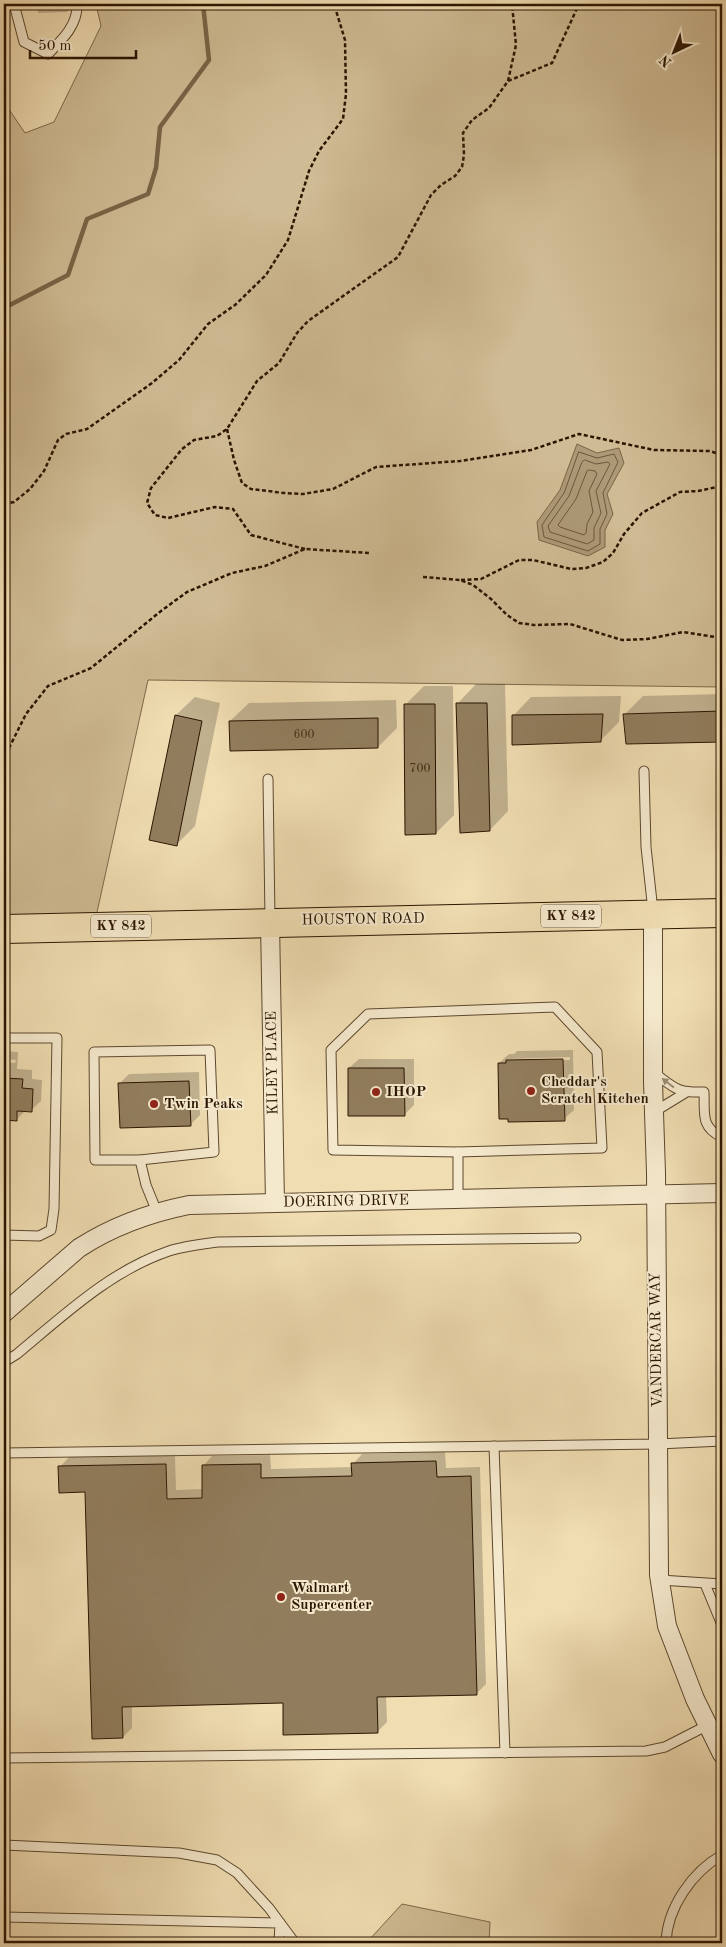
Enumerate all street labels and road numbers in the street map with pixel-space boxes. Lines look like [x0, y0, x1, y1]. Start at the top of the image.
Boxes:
road number: KY 842 [541, 904, 601, 928]
street label: HOUSTON ROAD [301, 911, 425, 929]
road number: KY 842 [91, 914, 151, 938]
street label: KILEY PLACE [265, 1011, 281, 1115]
street label: DOERING DRIVE [283, 1193, 409, 1211]
street label: VANDERCAR WAY [648, 1272, 666, 1408]

